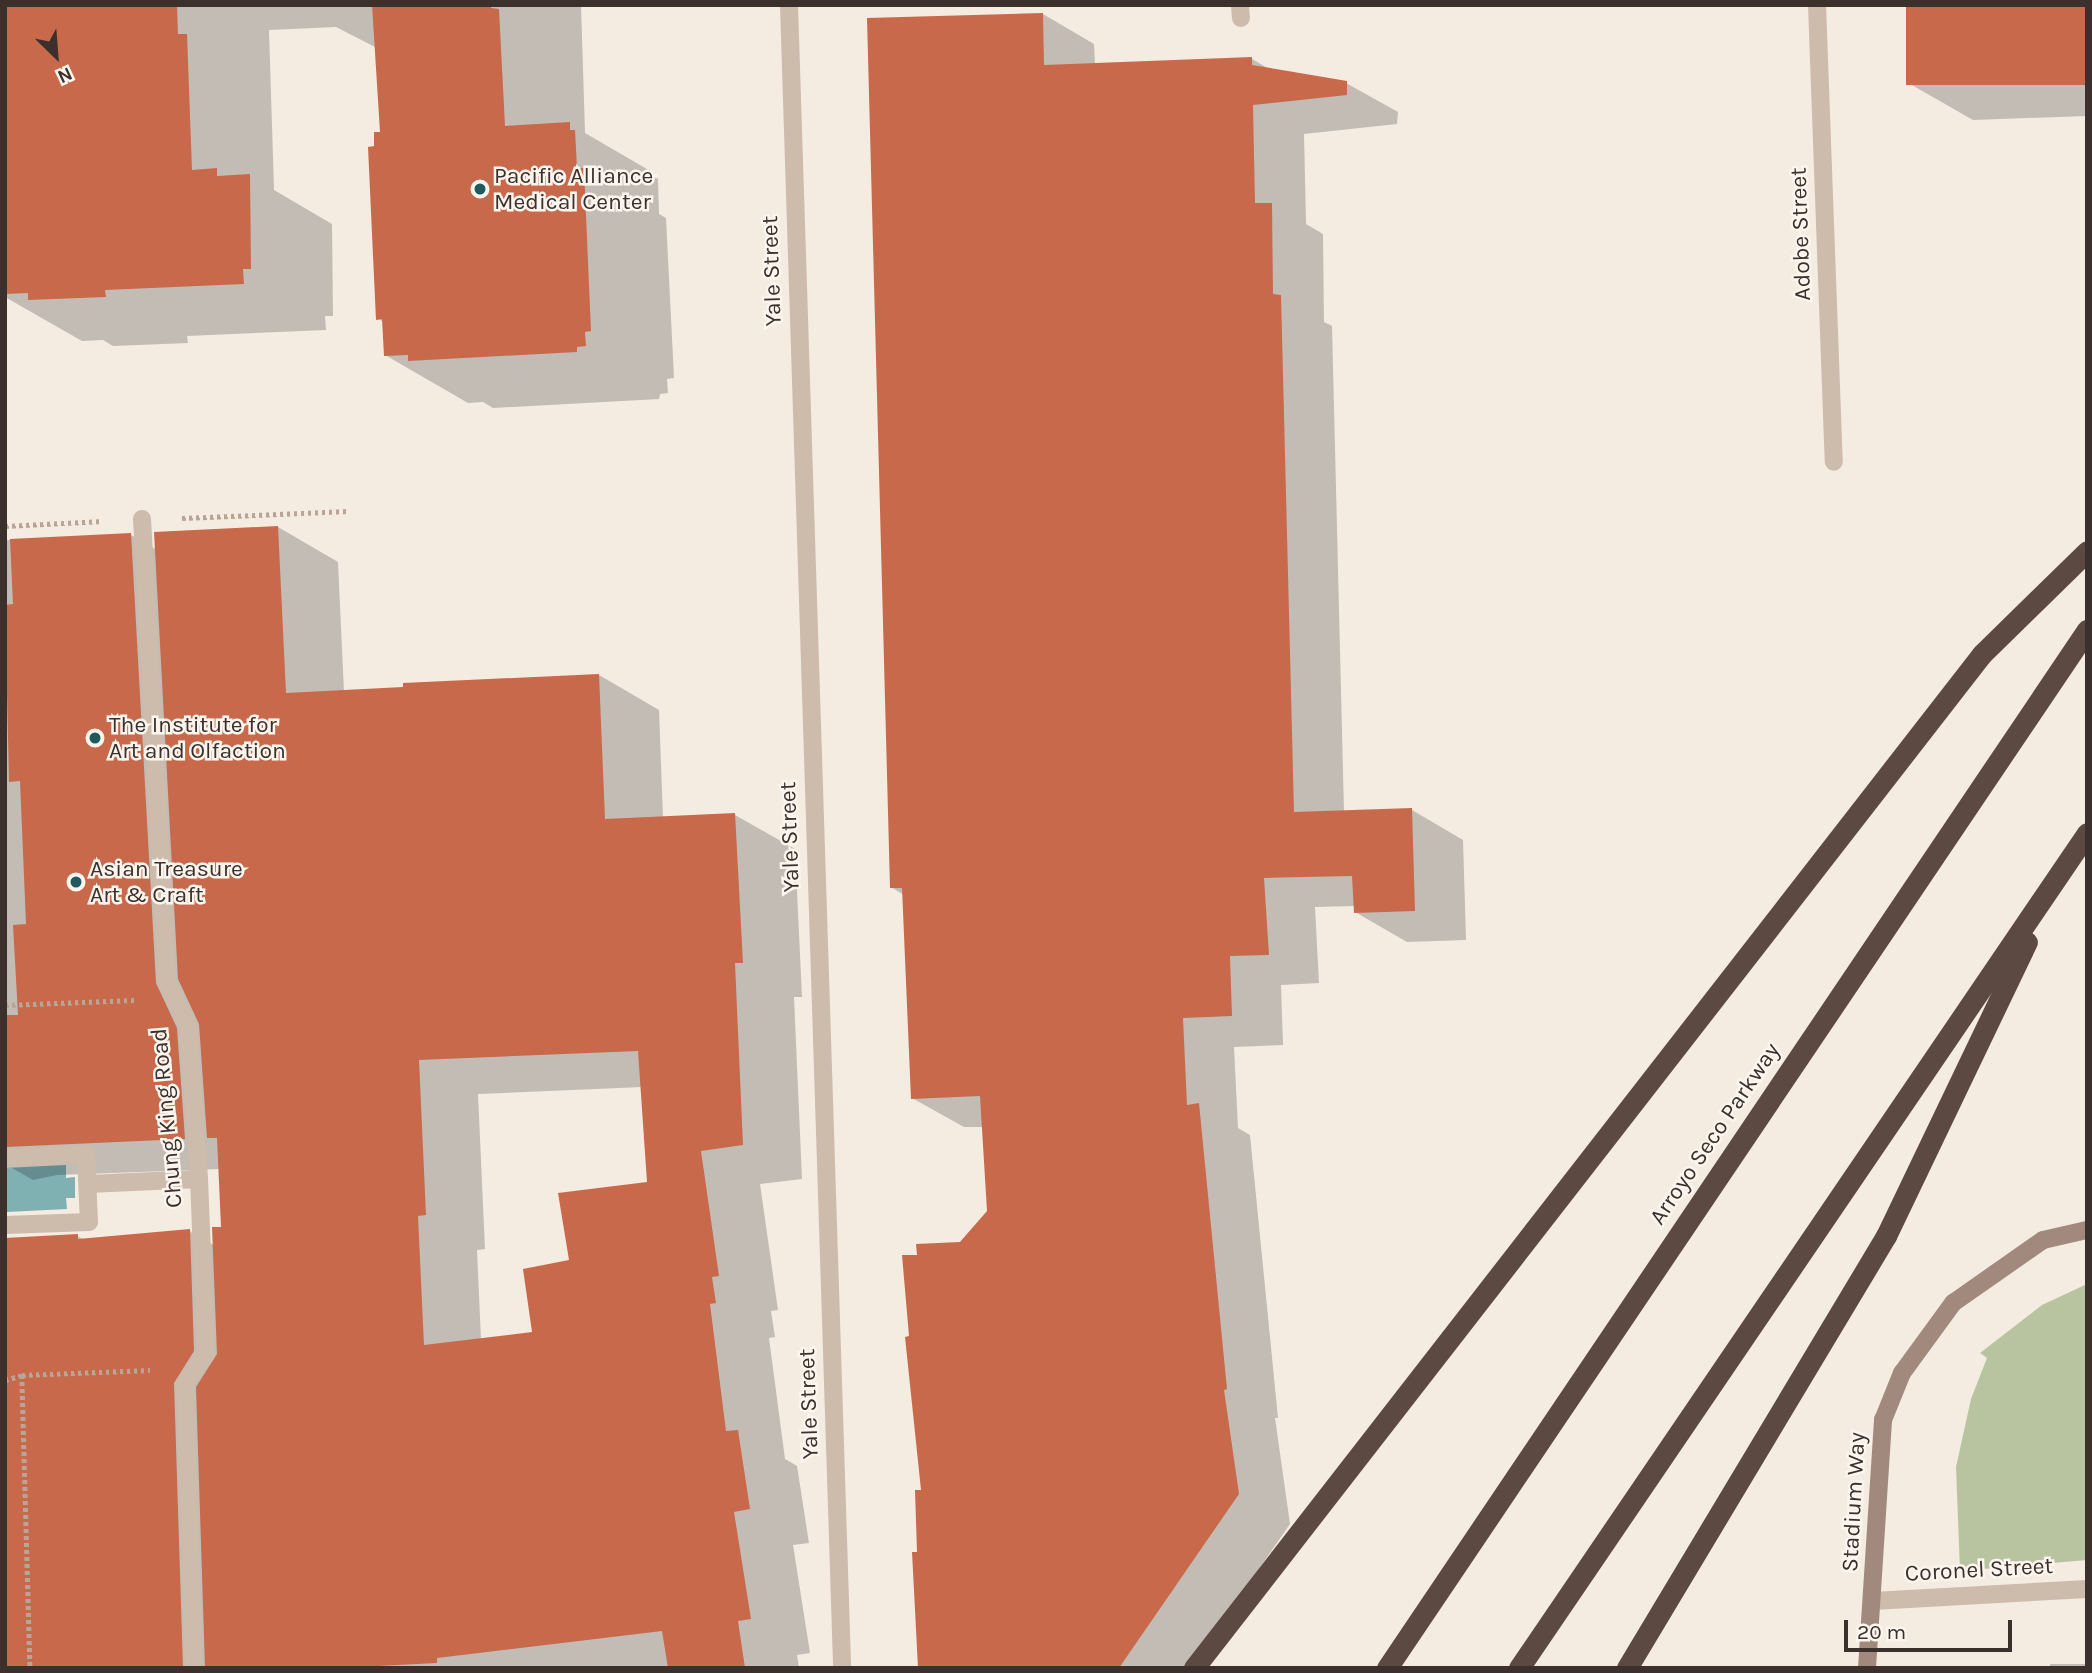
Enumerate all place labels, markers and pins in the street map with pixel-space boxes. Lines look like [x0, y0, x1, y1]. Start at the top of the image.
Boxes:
place label: Pacific Alliance Medical Center [494, 162, 653, 216]
marker: Pacific Alliance Medical Center [472, 181, 488, 197]
place label: The Institute for Art and Olfaction [109, 711, 286, 765]
marker: The Institute for Art and Olfaction [87, 730, 103, 746]
place label: Asian Treasure Art & Craft [90, 855, 243, 909]
marker: Asian Treasure Art & Craft [68, 874, 84, 890]

